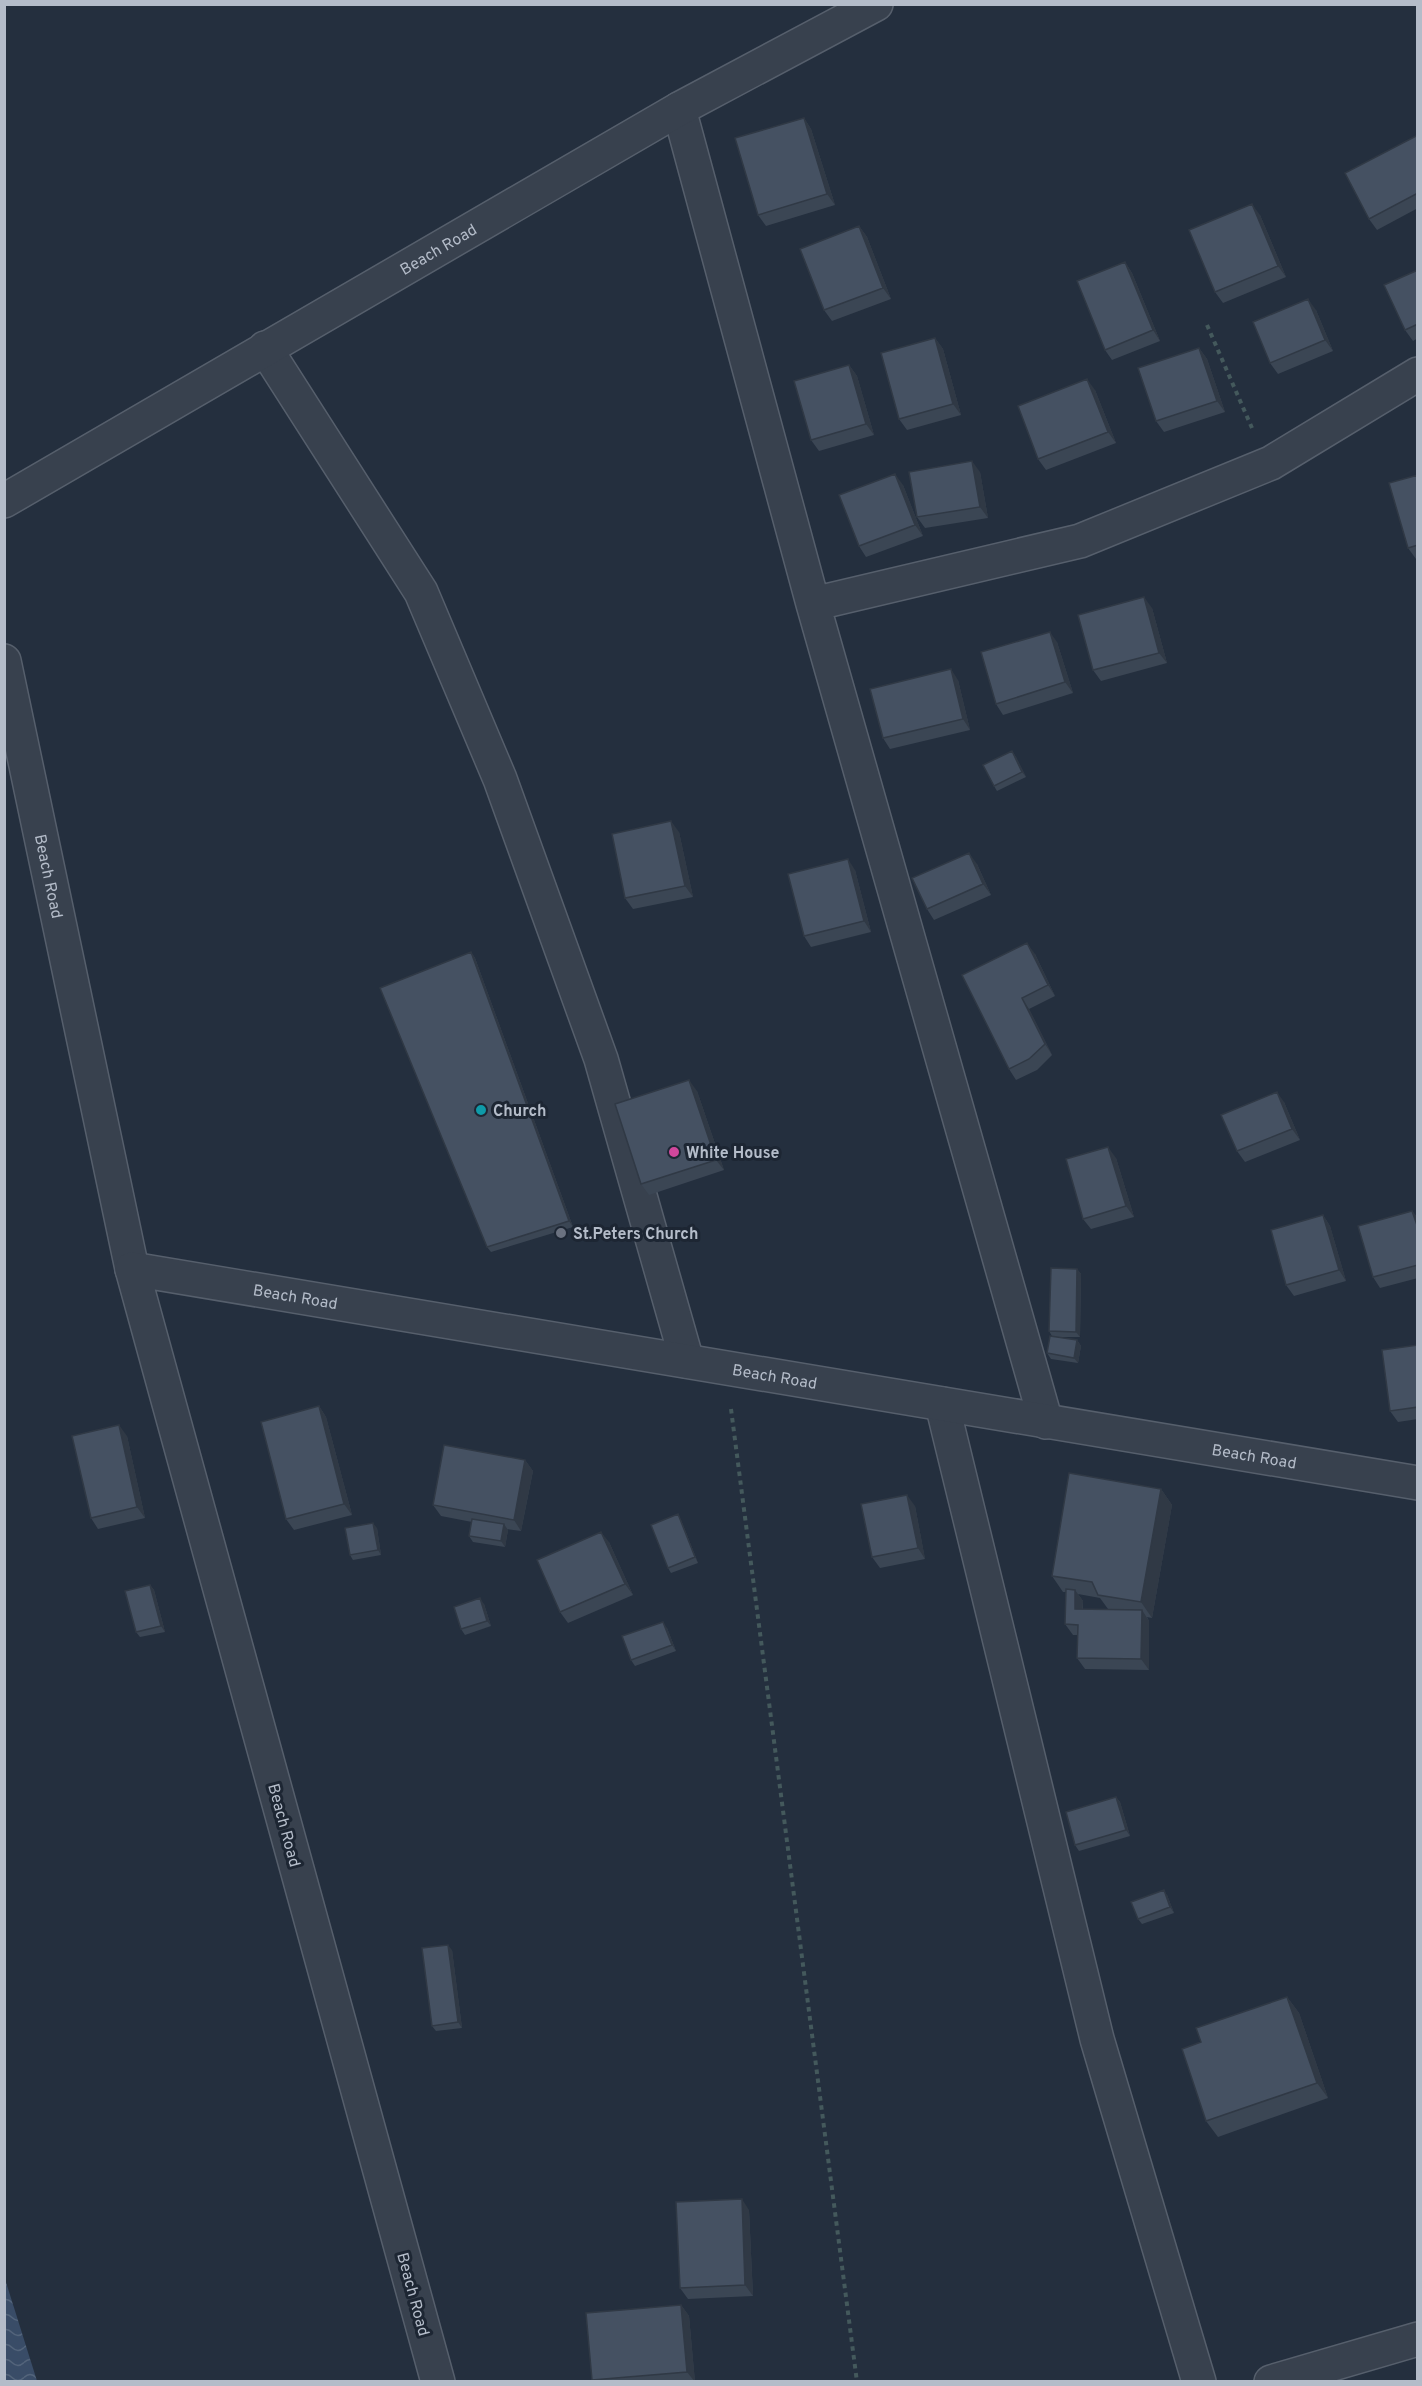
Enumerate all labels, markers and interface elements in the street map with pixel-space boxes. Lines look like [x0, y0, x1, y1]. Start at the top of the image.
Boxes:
street label: Beach Road [397, 220, 481, 281]
street label: Beach Road [29, 833, 66, 921]
place label: Church [493, 1102, 547, 1122]
marker: Church [474, 1103, 488, 1117]
place label: White House [686, 1144, 779, 1164]
marker: White House [667, 1145, 681, 1159]
place label: St.Peters Church [573, 1225, 698, 1245]
marker: St.Peters Church [554, 1226, 568, 1240]
street label: Beach Road [251, 1281, 339, 1315]
street label: Beach Road [731, 1361, 818, 1395]
street label: Beach Road [1210, 1441, 1298, 1475]
street label: Beach Road [262, 1782, 304, 1869]
street label: Beach Road [391, 2251, 433, 2338]

